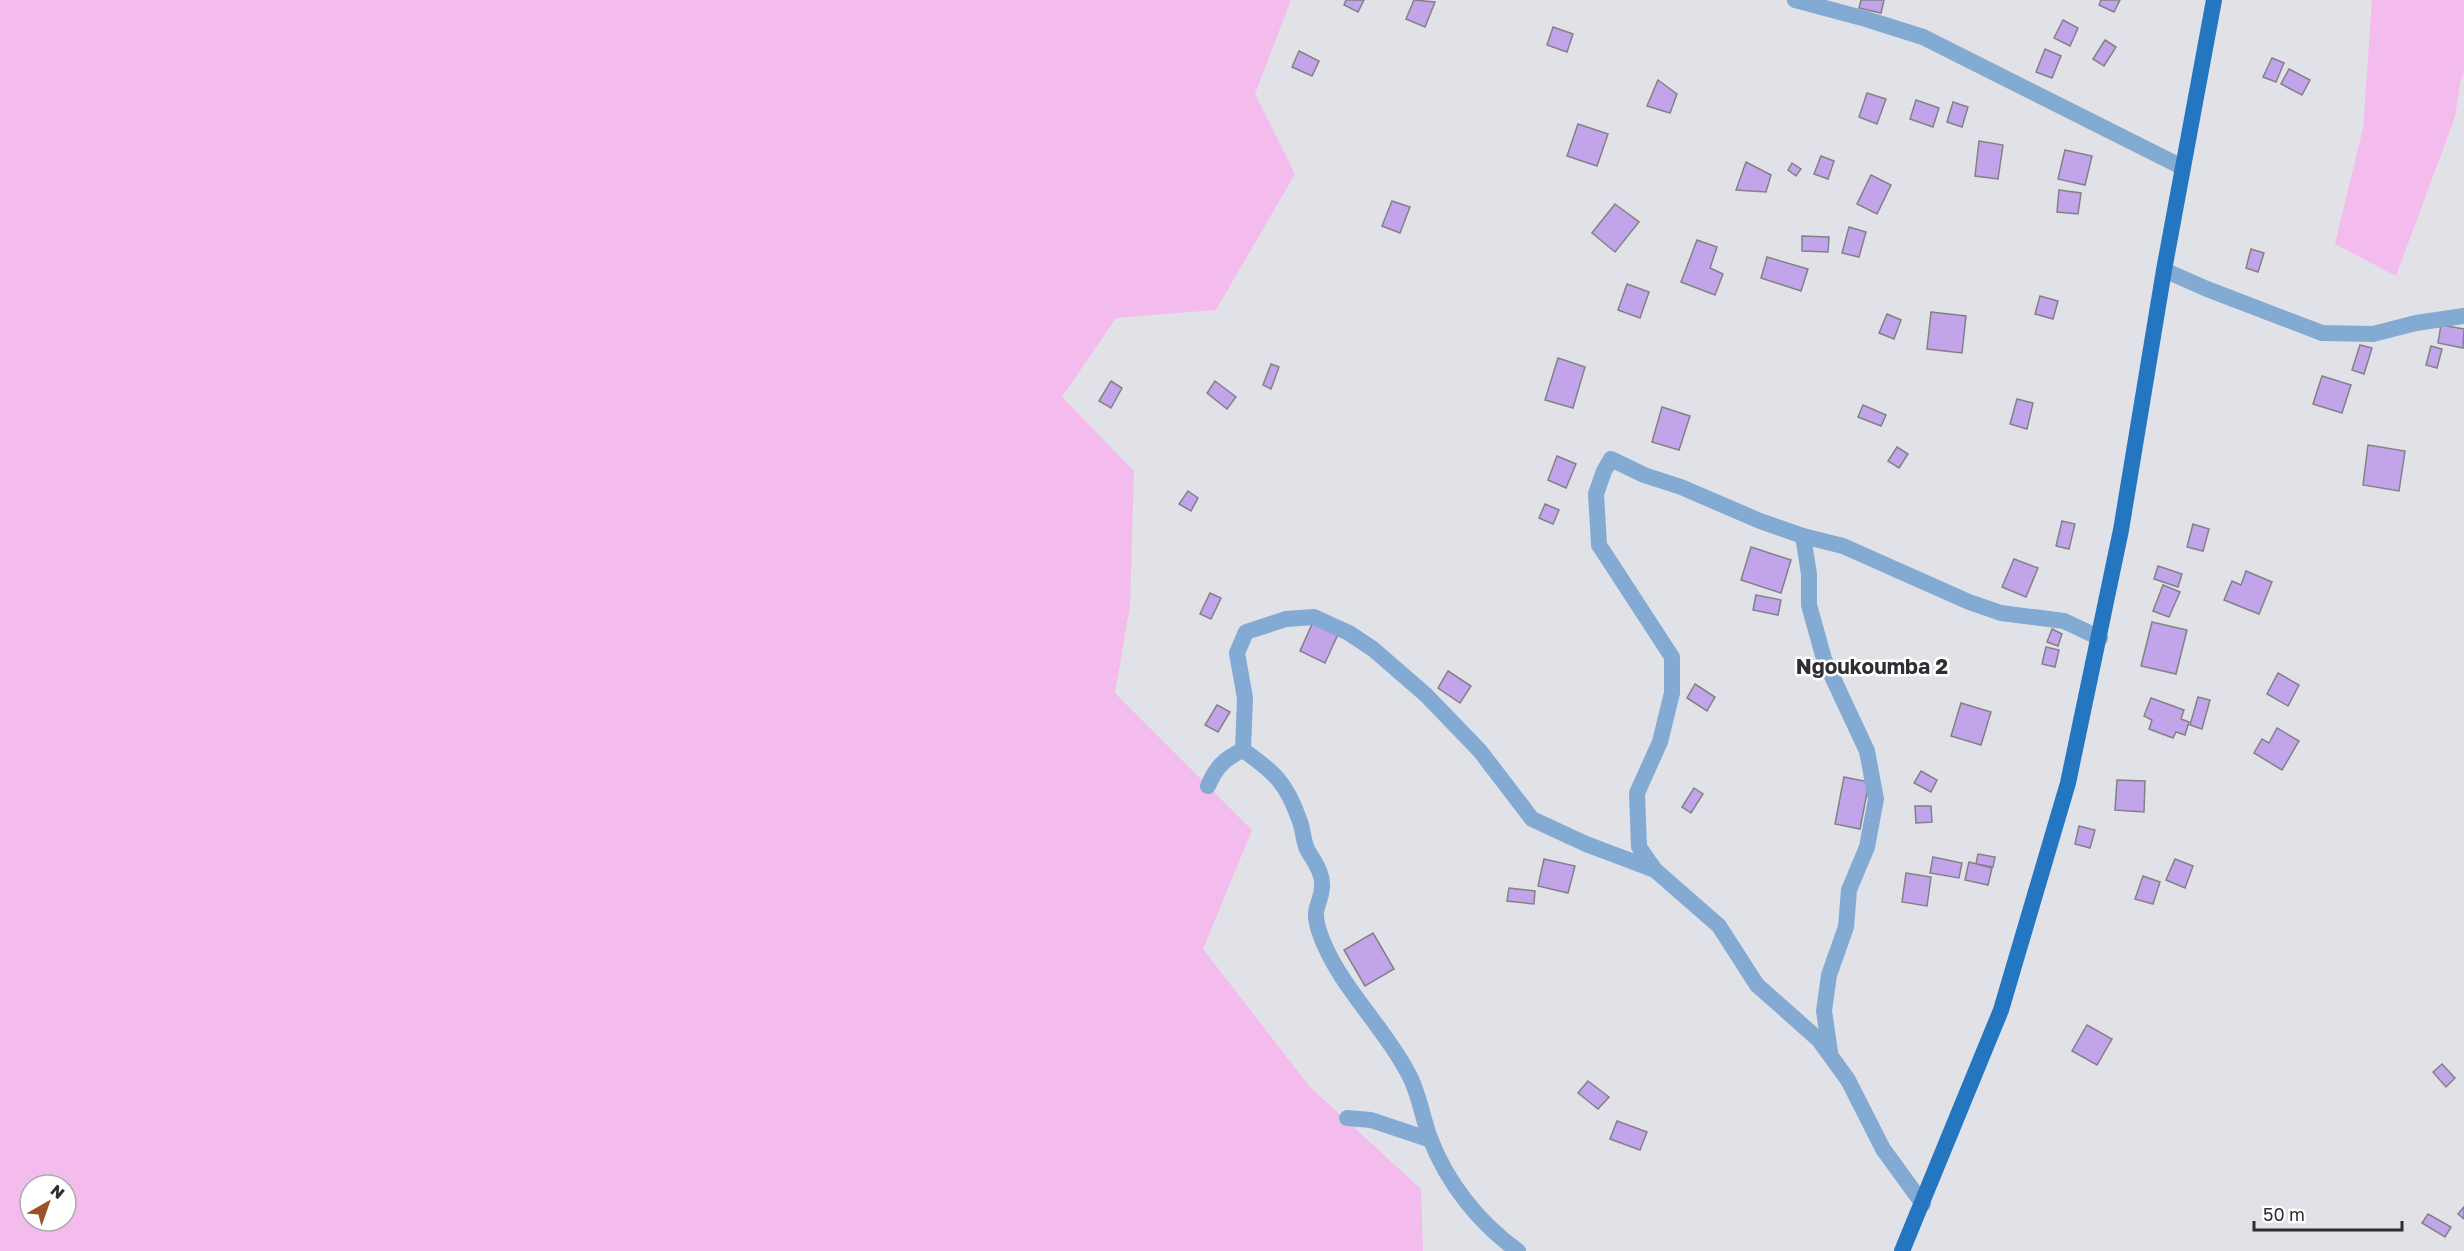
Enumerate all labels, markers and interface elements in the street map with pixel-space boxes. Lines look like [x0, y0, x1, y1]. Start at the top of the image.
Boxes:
district label: Ngoukoumba 2 [1796, 653, 1948, 679]
north arrow [18, 1173, 78, 1233]
text: N [47, 1180, 69, 1203]
scale bar [2254, 1194, 2402, 1232]
text: 50 m [2263, 1203, 2305, 1225]

